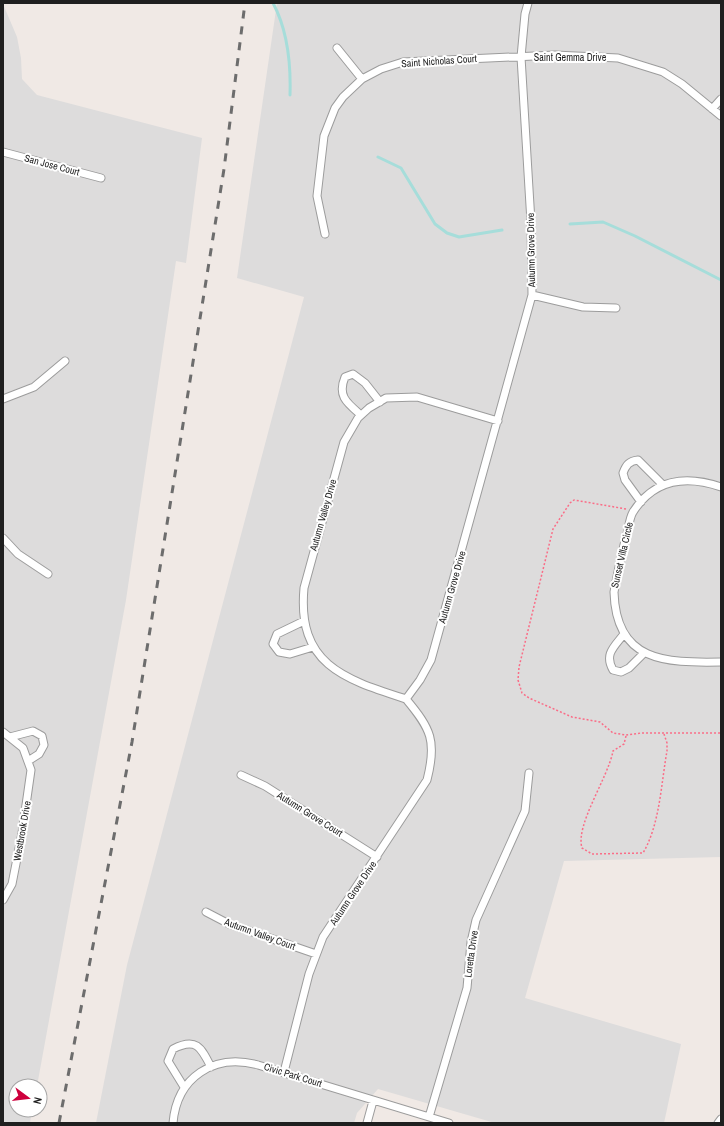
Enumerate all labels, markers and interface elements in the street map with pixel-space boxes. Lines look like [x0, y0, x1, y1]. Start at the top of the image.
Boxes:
street label: Saint Gemma Drive [534, 51, 607, 64]
street label: Saint Nicholas Court [401, 52, 478, 70]
street label: San Jose Court [23, 151, 82, 179]
street label: Autumn Grove Drive [524, 212, 538, 288]
street label: Autumn Valley Drive [306, 477, 340, 553]
street label: Sunset Villa Circle [608, 520, 636, 589]
street label: Autumn Grove Drive [435, 549, 469, 626]
street label: Autumn Grove Court [274, 788, 346, 840]
street label: Westbrook Drive [10, 799, 34, 862]
street label: Autumn Grove Drive [326, 858, 380, 928]
street label: Autumn Valley Court [222, 915, 298, 953]
street label: Loretta Drive [461, 929, 481, 978]
street label: Civic Park Court [262, 1060, 324, 1090]
north arrow [8, 1078, 48, 1118]
text: N [30, 1096, 45, 1106]

